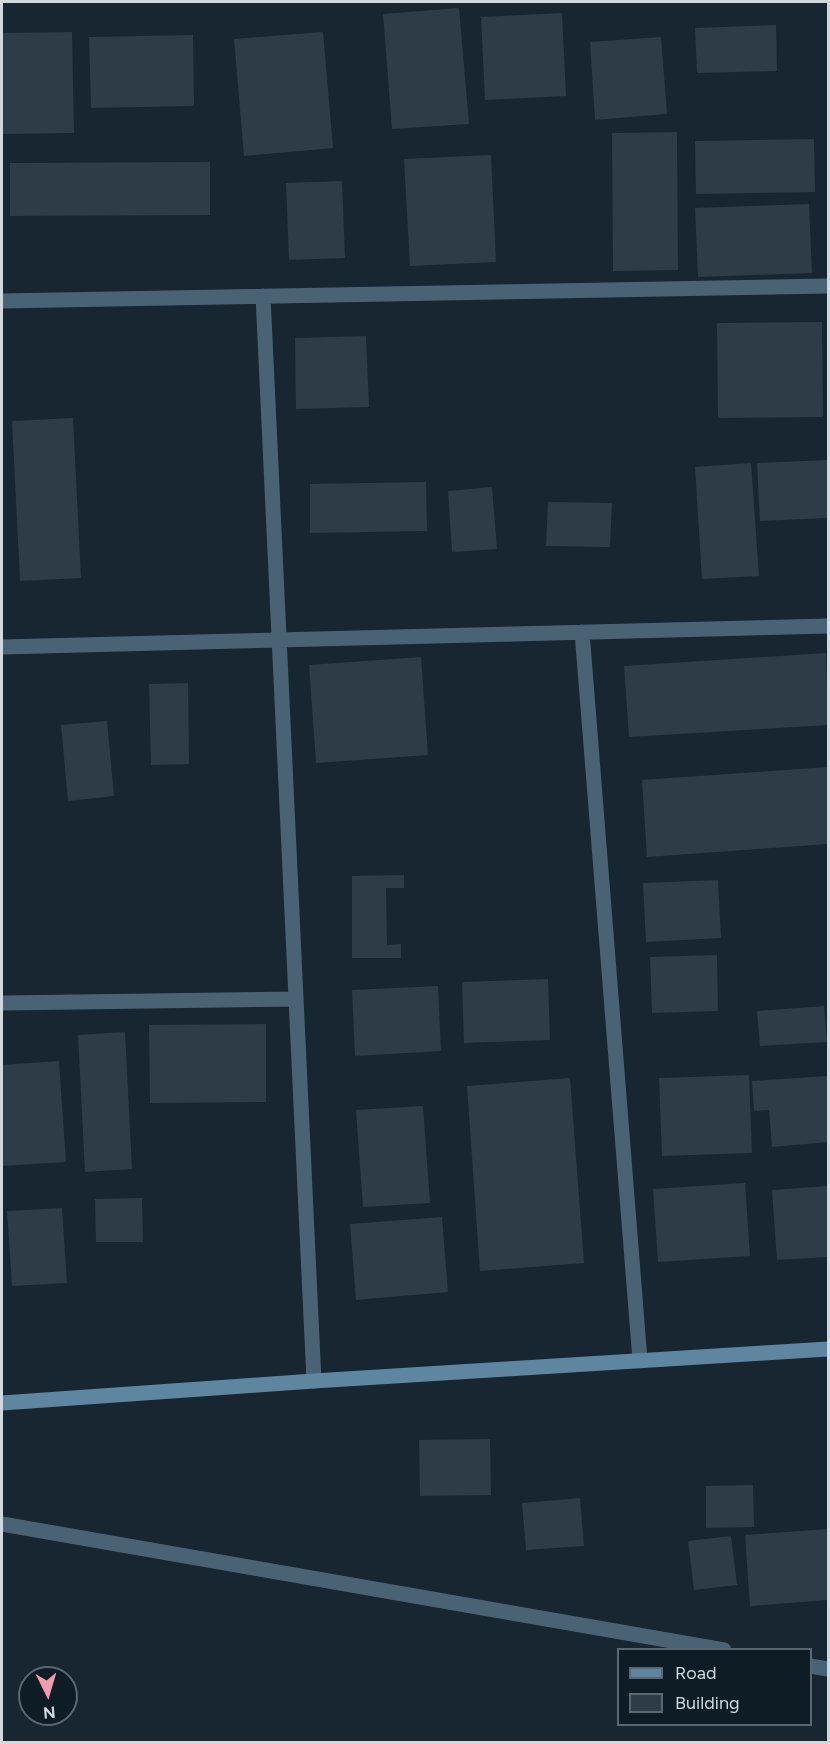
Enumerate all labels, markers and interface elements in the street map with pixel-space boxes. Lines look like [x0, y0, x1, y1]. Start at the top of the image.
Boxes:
legend [617, 1648, 812, 1726]
text: Road [675, 1662, 716, 1684]
north arrow [18, 1666, 78, 1726]
text: Building [675, 1692, 740, 1714]
text: N [42, 1702, 56, 1722]

